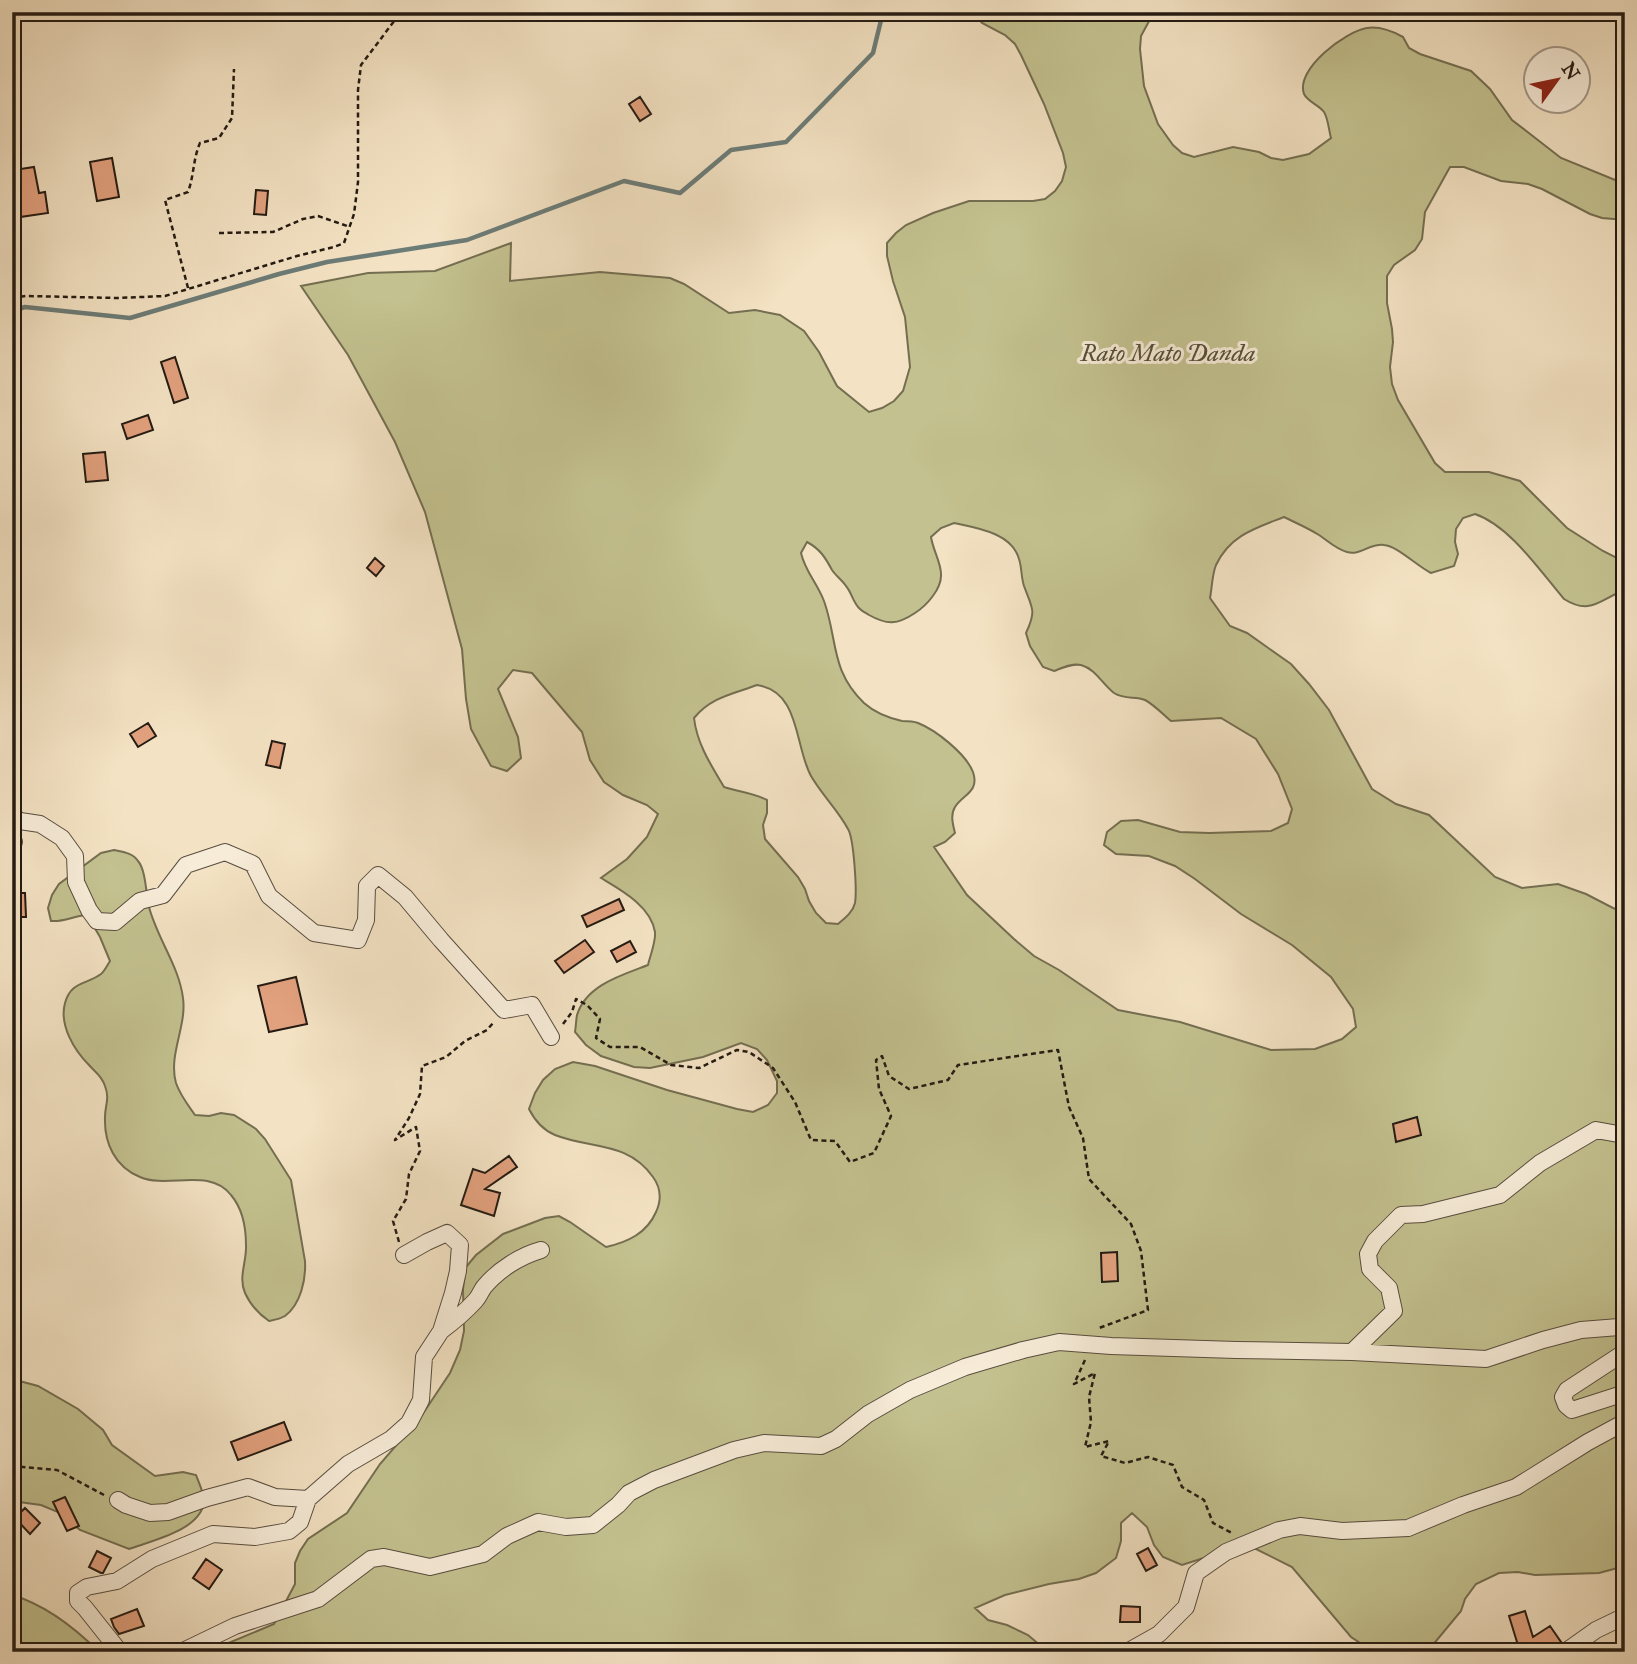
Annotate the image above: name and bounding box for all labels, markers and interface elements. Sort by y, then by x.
north arrow [1522,46,1592,116]
text: N [1557,58,1585,84]
park label: Rato Mato Danda [1080,338,1255,368]

